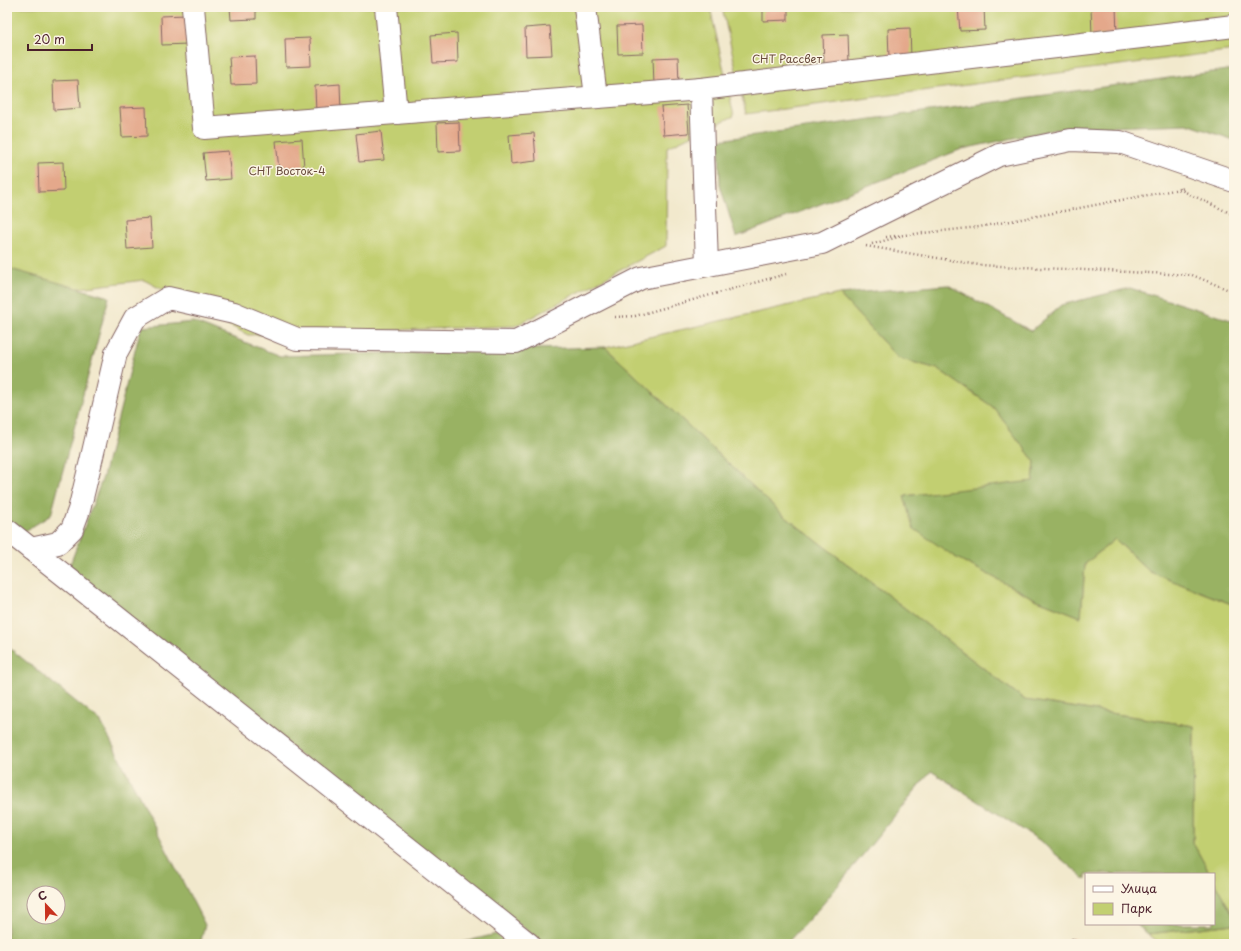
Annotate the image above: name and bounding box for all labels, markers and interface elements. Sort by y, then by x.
scale bar [28,26,92,52]
text: 20 m [34,30,65,48]
park label: СНТ Рассвет [752,50,823,67]
park label: СНТ Восток-4 [249,162,326,179]
legend [1085,873,1215,925]
text: Улица [1121,879,1157,897]
north arrow [26,885,66,925]
text: С [35,886,49,905]
text: Парк [1121,899,1153,917]

